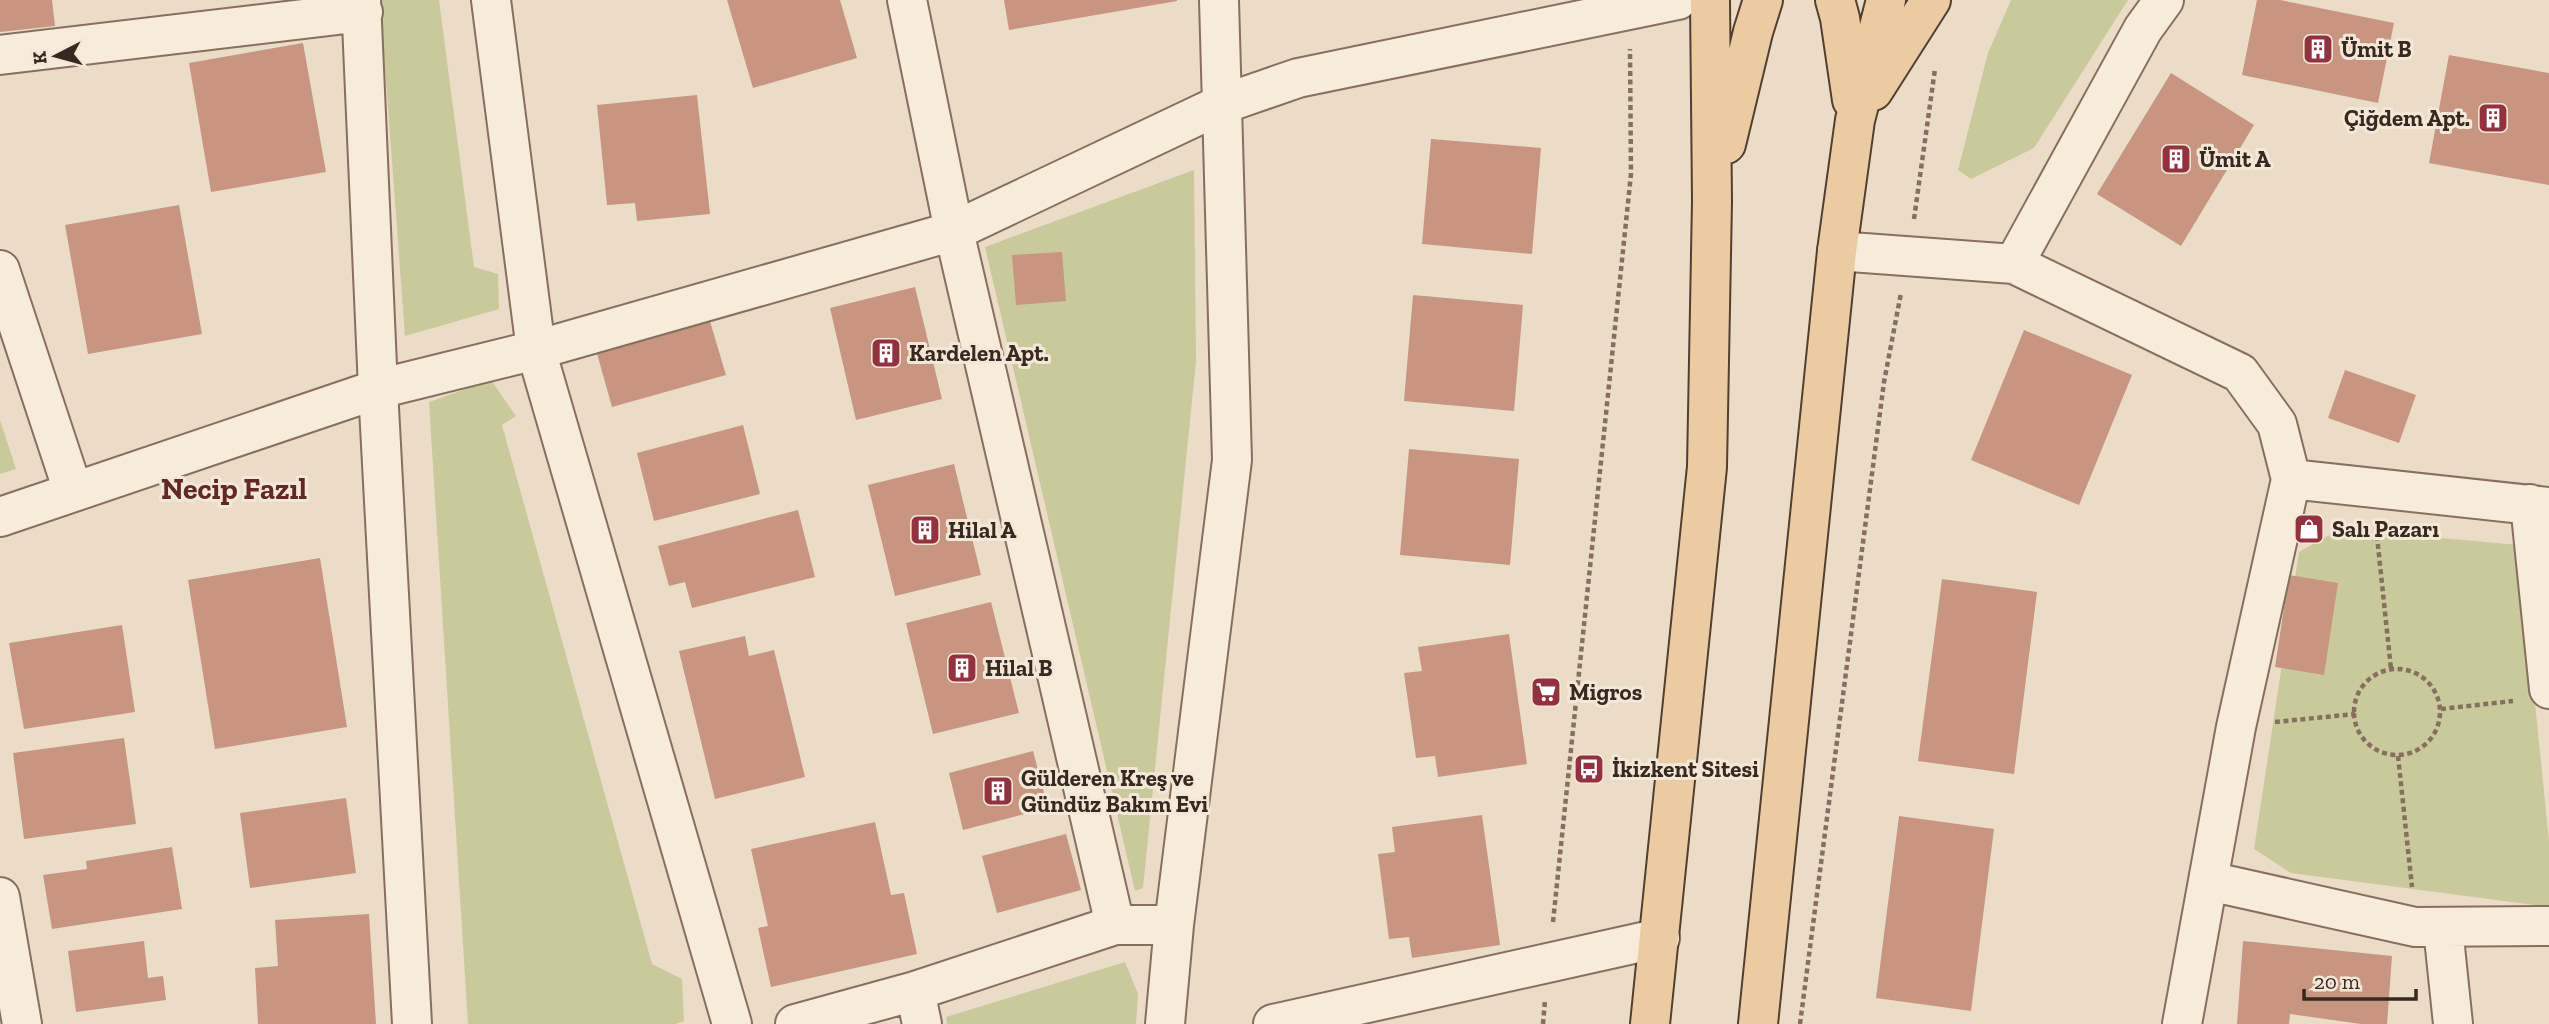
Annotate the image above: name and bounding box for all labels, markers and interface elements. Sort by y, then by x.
north arrow [21,21,91,91]
building icon: Ümit B [2301,32,2335,66]
place label: Ümit B [2341,35,2412,63]
text: K [27,50,52,65]
building icon: Çiğdem Apt. [2476,101,2510,135]
place label: Çiğdem Apt. [2344,104,2470,132]
building icon: Ümit A [2159,142,2193,176]
place label: Ümit A [2199,145,2271,173]
building icon: Kardelen Apt. [869,336,903,370]
place label: Kardelen Apt. [909,339,1049,367]
district label: Necip Fazıl [161,471,307,507]
shop icon: Salı Pazarı [2292,512,2326,546]
building icon: Hilal A [908,513,942,547]
place label: Salı Pazarı [2332,515,2439,543]
place label: Hilal A [948,516,1017,544]
building icon: Hilal B [945,651,979,685]
place label: Hilal B [985,654,1053,682]
supermarket icon: Migros [1529,675,1563,709]
place label: Migros [1569,678,1642,706]
bus stop icon: İkizkent Sitesi [1572,752,1606,786]
place label: İkizkent Sitesi [1612,755,1759,783]
place label: Gülderen Kreş ve Gündüz Bakım Evi [1021,764,1208,818]
building icon: Gülderen Kreş ve Gündüz Bakım Evi [981,774,1015,808]
scale bar [2304,958,2416,1002]
text: 20 m [2314,969,2360,994]

